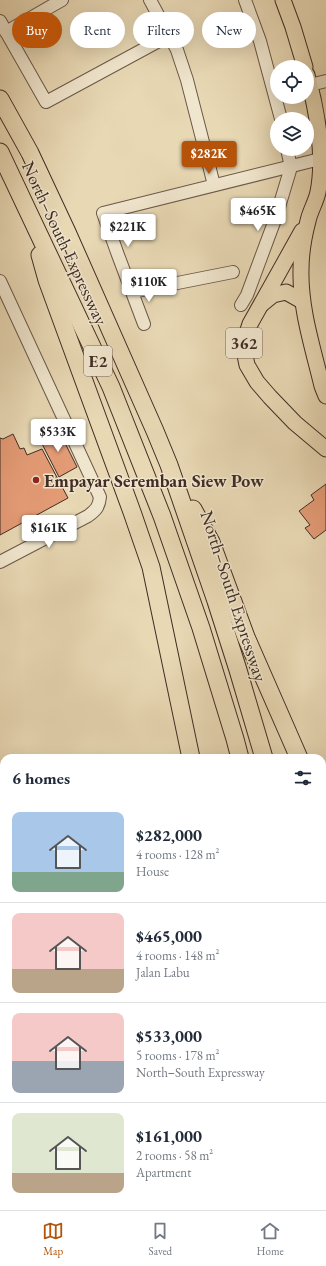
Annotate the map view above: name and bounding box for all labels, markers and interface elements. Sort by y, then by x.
chip: Buy [12,12,62,48]
chip: Rent [70,12,125,48]
chip: Filters [133,12,194,48]
chip: New [202,12,256,48]
map controls [270,60,314,156]
button: locate [270,60,314,104]
button: layers [270,112,314,156]
pin: $282K [181,141,237,175]
text: $282K [191,145,227,162]
street label: North–South Expressway [17,157,113,329]
pin: $465K [230,198,286,232]
text: $465K [240,202,276,219]
pin: $221K [100,214,156,248]
text: $221K [110,218,146,235]
pin: $110K [121,269,177,303]
text: $110K [131,273,167,290]
road number: 362 [226,328,262,358]
road number: E2 [84,346,112,376]
pin: $533K [30,419,86,453]
text: $533K [40,423,76,440]
place label: Empayar Seremban Siew Pow [44,469,264,492]
marker: Empayar Seremban Siew Pow [31,475,41,485]
street label: North–South Expressway [196,508,272,684]
pin: $161K [21,515,77,549]
text: $161K [31,519,67,536]
text: 6 homes [12,767,70,789]
icon: filters [292,767,314,789]
text: $282,000 [136,824,202,846]
icon: home [44,828,92,876]
text: 4 rooms · 128 m² [136,846,220,863]
text: House [136,863,169,880]
text: $465,000 [136,925,202,947]
icon: home [44,929,92,977]
text: 4 rooms · 148 m² [136,947,220,964]
text: Jalan Labu [136,964,190,981]
text: $533,000 [136,1025,202,1047]
icon: home [44,1029,92,1077]
text: 5 rooms · 178 m² [136,1047,220,1064]
text: North–South Expressway [136,1064,265,1081]
text: $161,000 [136,1125,202,1147]
icon: home [44,1129,92,1177]
text: 2 rooms · 58 m² [136,1147,213,1164]
text: Apartment [136,1164,191,1181]
tab: Map [42,1220,64,1258]
tab: Saved [149,1220,172,1258]
tab: Home [257,1220,284,1258]

